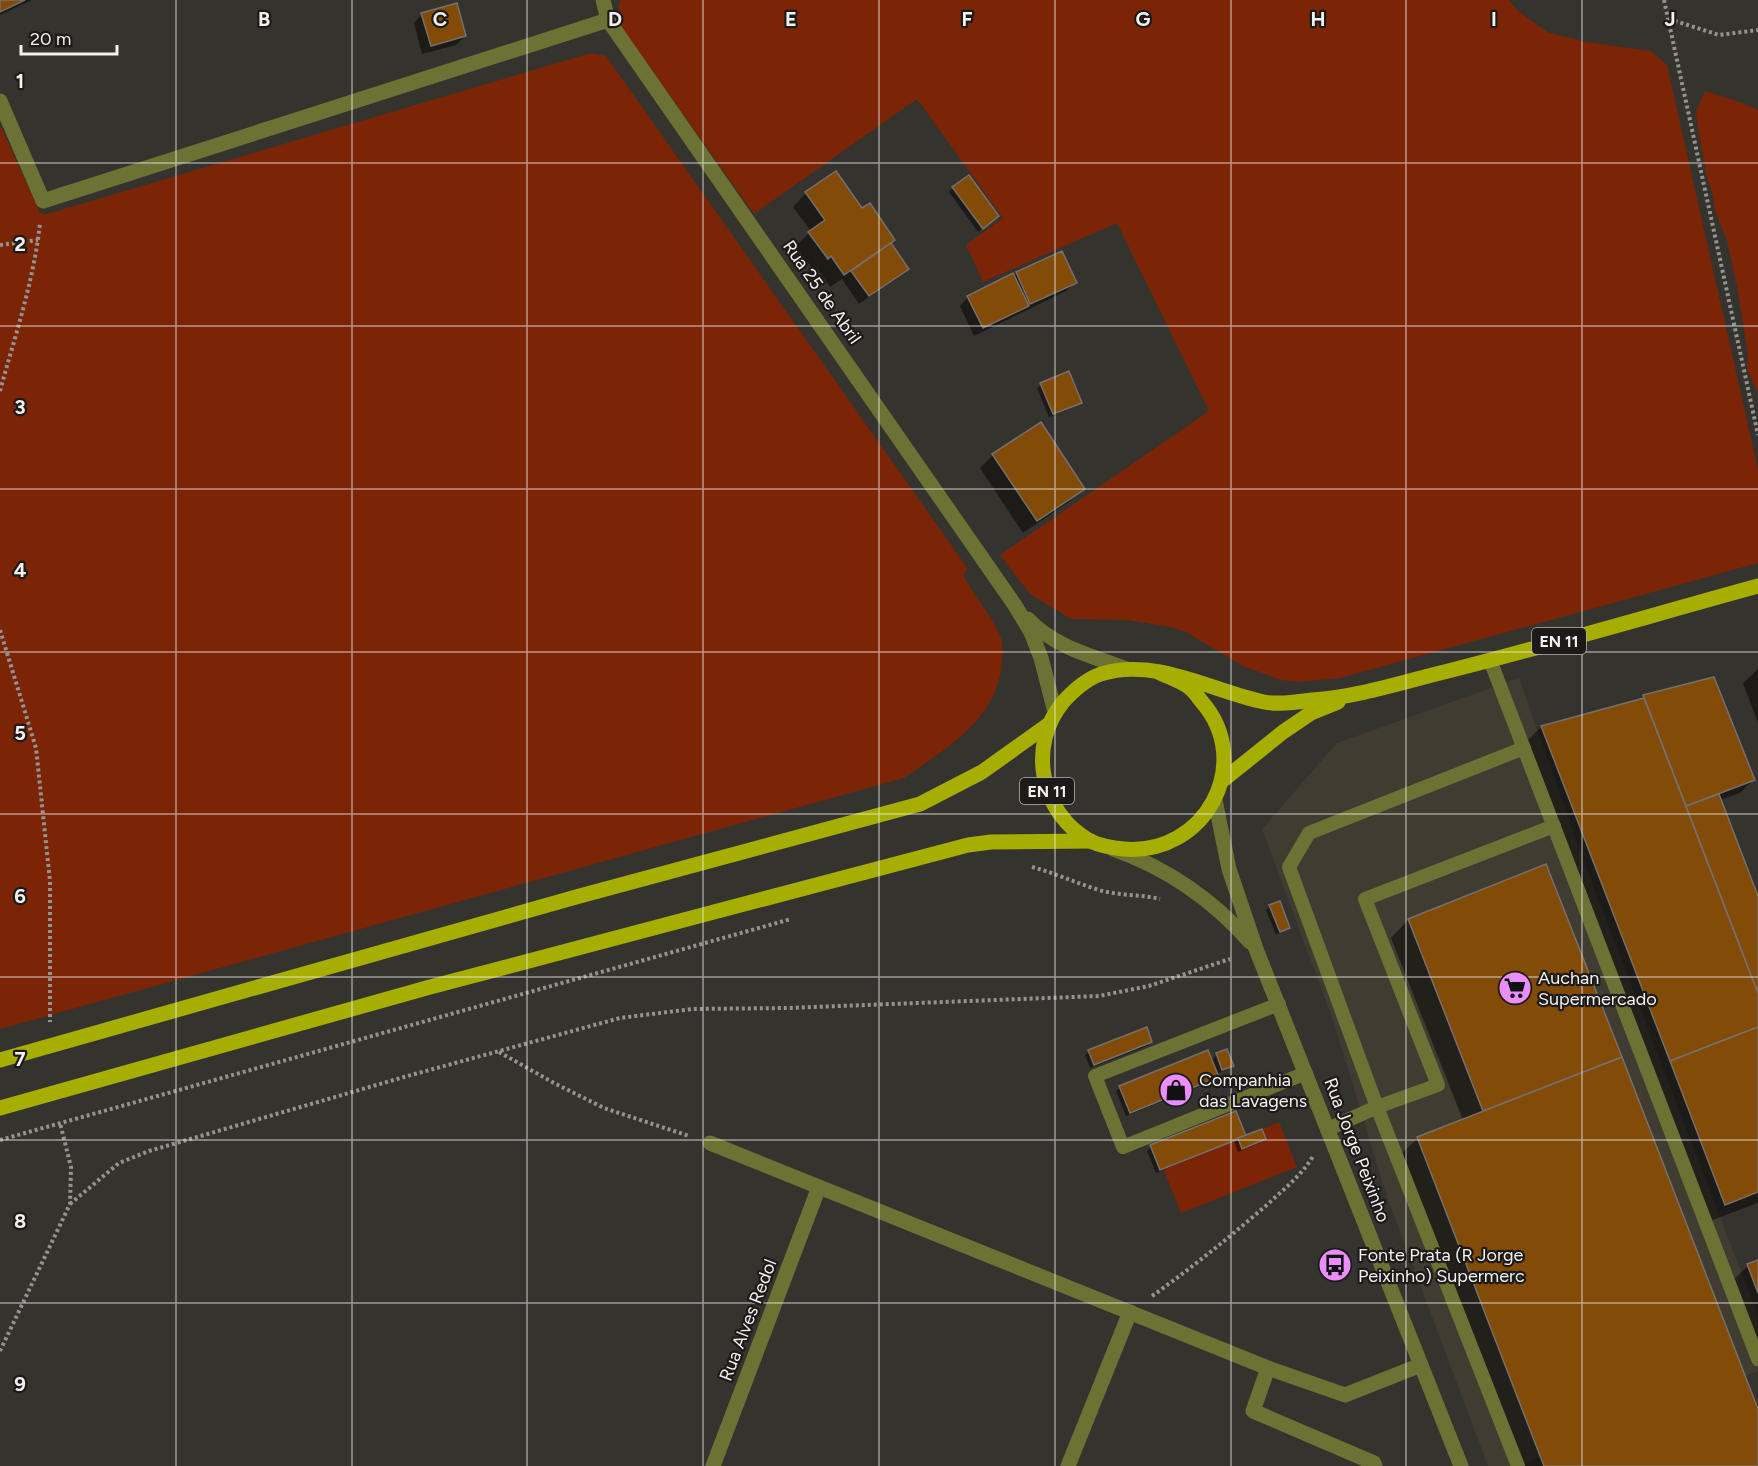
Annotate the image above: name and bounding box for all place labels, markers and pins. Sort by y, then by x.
place label: Auchan Supermercado [1538,967,1657,1010]
supermarket icon: Auchan Supermercado [1497,970,1533,1006]
place label: Companhia das Lavagens [1199,1069,1307,1112]
shop icon: Companhia das Lavagens [1158,1072,1194,1108]
place label: Fonte Prata (R Jorge Peixinho) Supermerc [1358,1244,1525,1287]
bus stop icon: Fonte Prata (R Jorge Peixinho) Supermerc [1317,1247,1353,1283]

